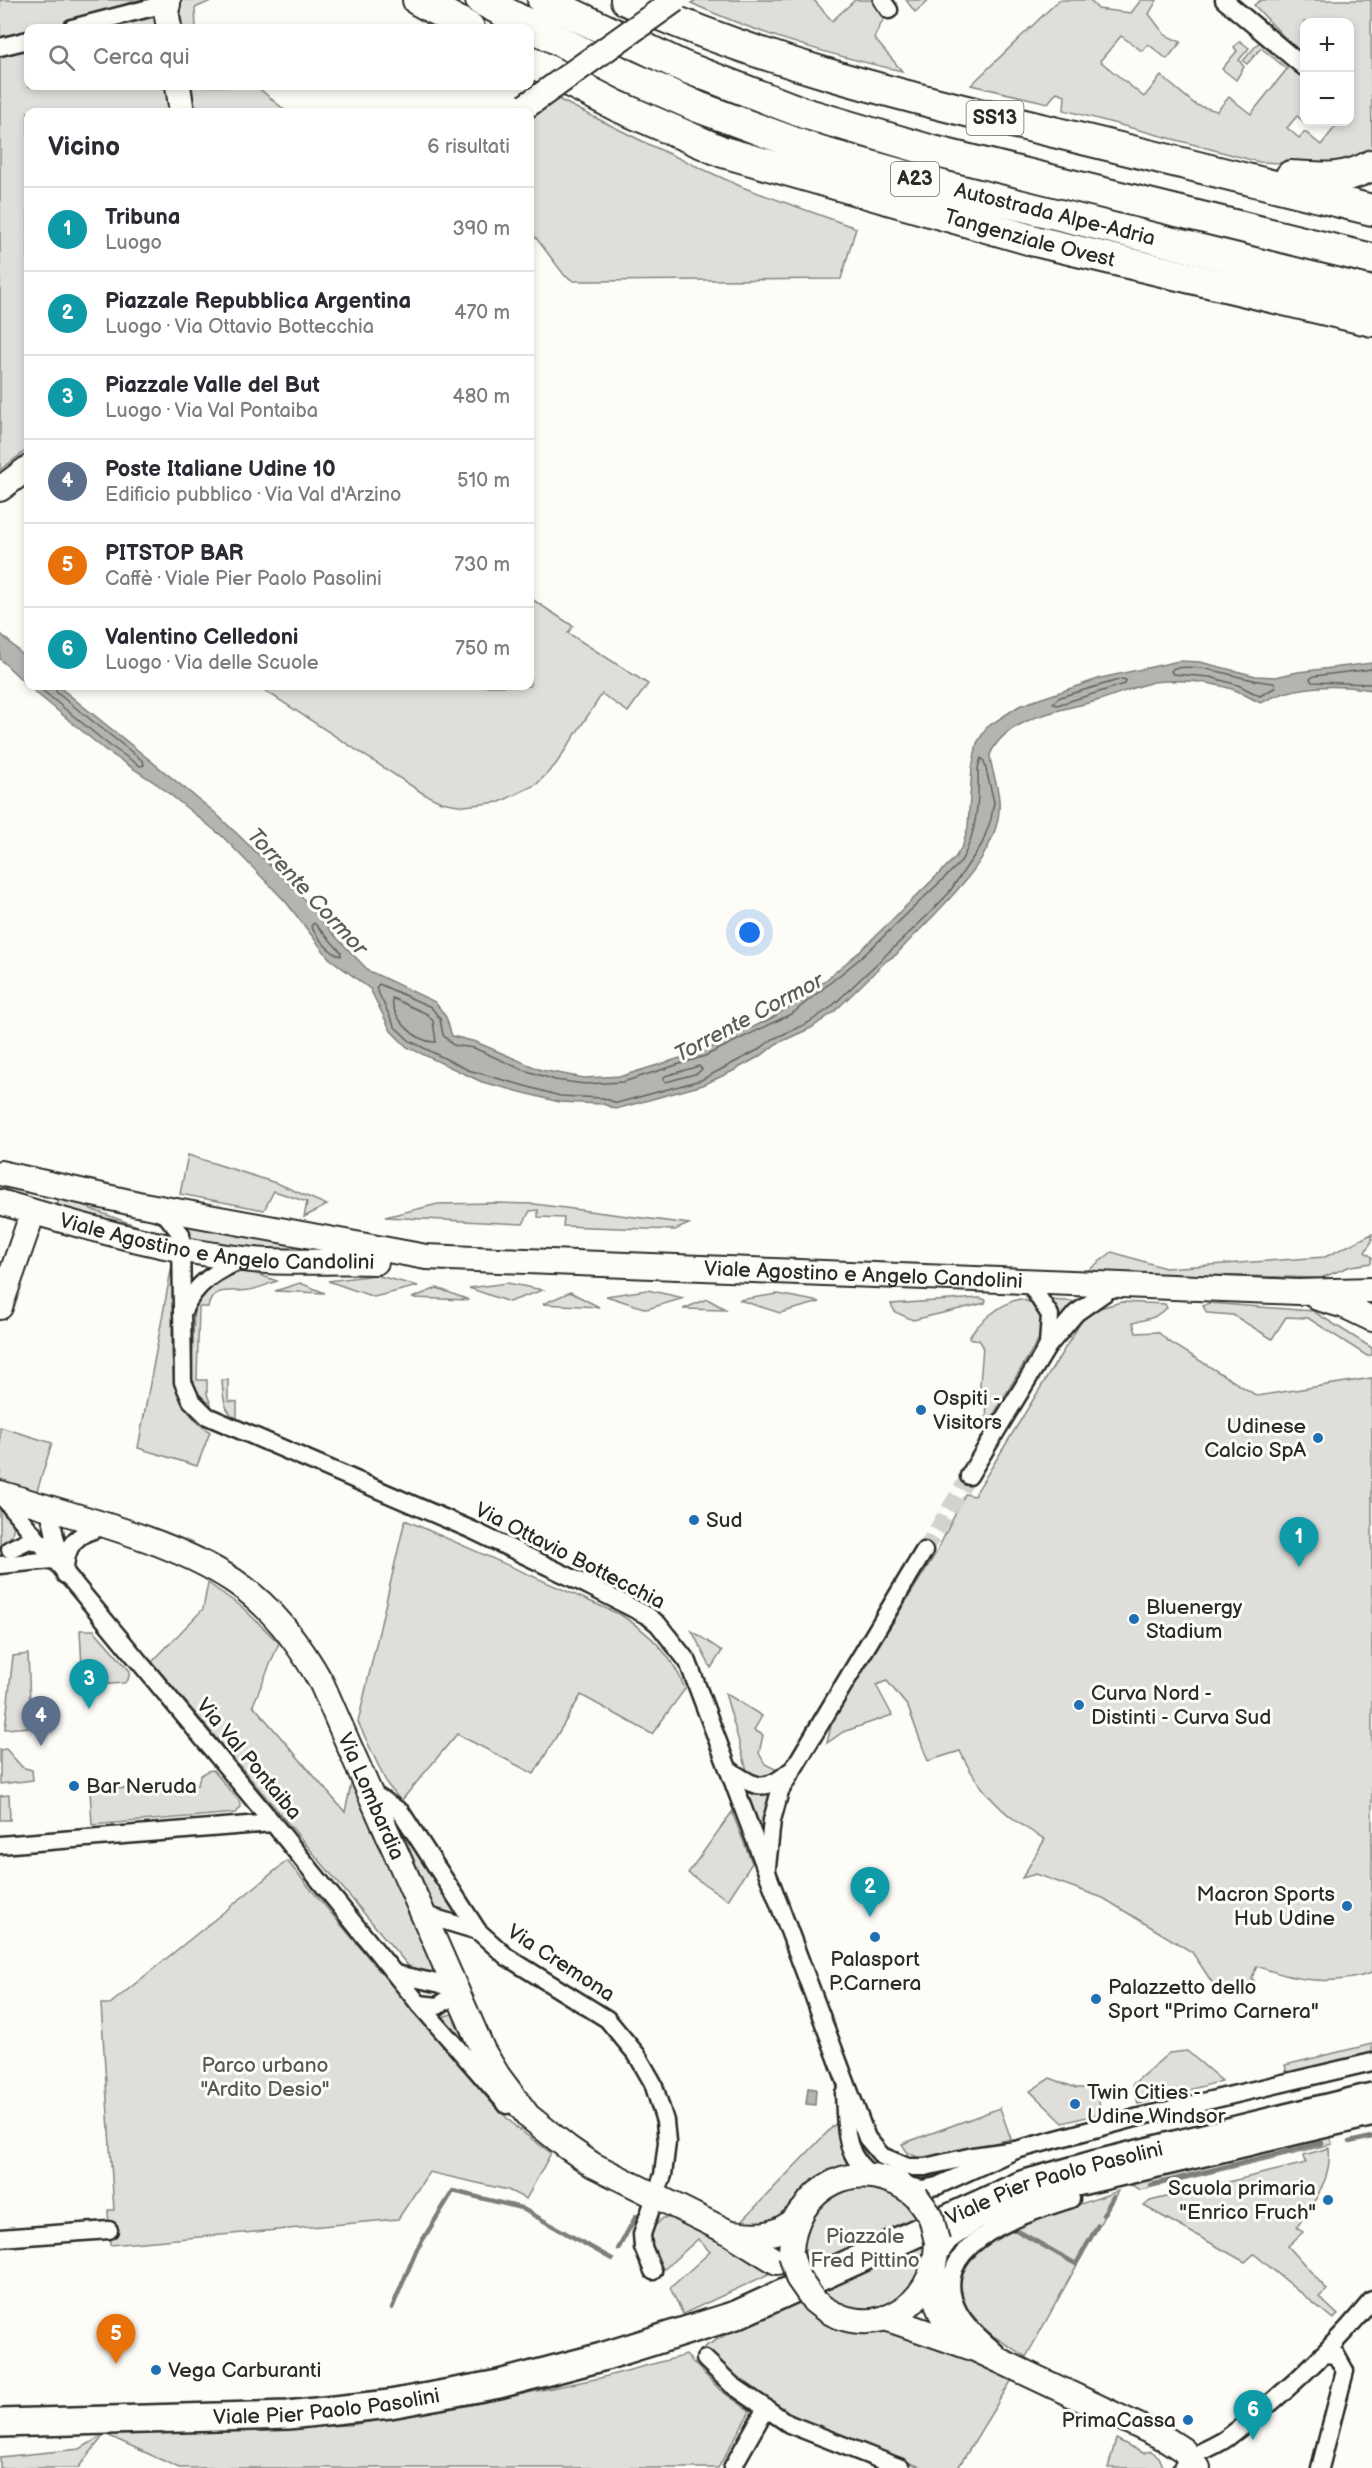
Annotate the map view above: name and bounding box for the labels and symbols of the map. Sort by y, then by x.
road number: SS13 [966,101,1024,135]
road number: A23 [891,162,939,196]
street label: Autostrada Alpe-Adria [952,177,1158,251]
street label: Tangenziale Ovest [942,203,1118,272]
water label: Torrente Cormor [241,823,374,963]
your location [735,918,764,947]
water label: Torrente Cormor [670,967,830,1069]
street label: Viale Agostino e Angelo Candolini [57,1207,375,1274]
street label: Viale Agostino e Angelo Candolini [704,1256,1023,1293]
place label: Ospiti - Visitors [933,1386,1002,1435]
marker: Ospiti - Visitors [914,1403,928,1417]
place label: Udinese Calcio SpA [1204,1414,1306,1463]
marker: Udinese Calcio SpA [1311,1431,1325,1445]
street label: Via Ottavio Bottecchia [471,1497,669,1615]
place label: Sud [706,1508,742,1533]
marker: Sud [687,1513,701,1527]
pin: 1 [1280,1518,1318,1567]
place label: Bluenergy Stadium [1146,1595,1243,1644]
marker: Bluenergy Stadium [1127,1612,1141,1626]
pin: 3 [70,1660,109,1709]
place label: Curva Nord - Distinti - Curva Sud [1091,1681,1271,1730]
street label: Via Val Pontaiba [191,1693,307,1825]
pin: 4 [22,1696,60,1746]
marker: Curva Nord - Distinti - Curva Sud [1072,1698,1086,1712]
street label: Via Lombardia [332,1729,410,1864]
place label: Bar Neruda [86,1774,197,1799]
marker: Bar Neruda [67,1779,81,1793]
pin: 2 [850,1868,890,1917]
place label: Macron Sports Hub Udine [1196,1882,1335,1931]
marker: Macron Sports Hub Udine [1340,1899,1354,1913]
street label: Via Cremona [503,1919,619,2007]
marker: Palasport P.Carnera [868,1930,882,1944]
place label: Palasport P.Carnera [829,1947,921,1996]
place label: Palazzetto dello Sport "Primo Carnera" [1108,1975,1319,2024]
marker: Palazzetto dello Sport "Primo Carnera" [1089,1992,1103,2006]
park label: Parco urbano "Ardito Desio" [200,2053,330,2102]
place label: Twin Cities - Udine Windsor [1087,2080,1226,2129]
marker: Twin Cities - Udine Windsor [1068,2097,1082,2111]
street label: Viale Pier Paolo Pasolini [942,2136,1165,2230]
place label: Scuola primaria "Enrico Fruch" [1168,2176,1316,2225]
marker: Scuola primaria "Enrico Fruch" [1321,2193,1335,2207]
park label: Piazzale Fred Pittino [810,2224,920,2273]
pin: 5 [96,2314,136,2364]
place label: Vega Carburanti [168,2358,321,2383]
marker: Vega Carburanti [149,2363,163,2377]
street label: Viale Pier Paolo Pasolini [213,2383,442,2430]
pin: 6 [1234,2390,1272,2440]
place label: PrimaCassa [1062,2408,1176,2433]
marker: PrimaCassa [1181,2413,1195,2427]

